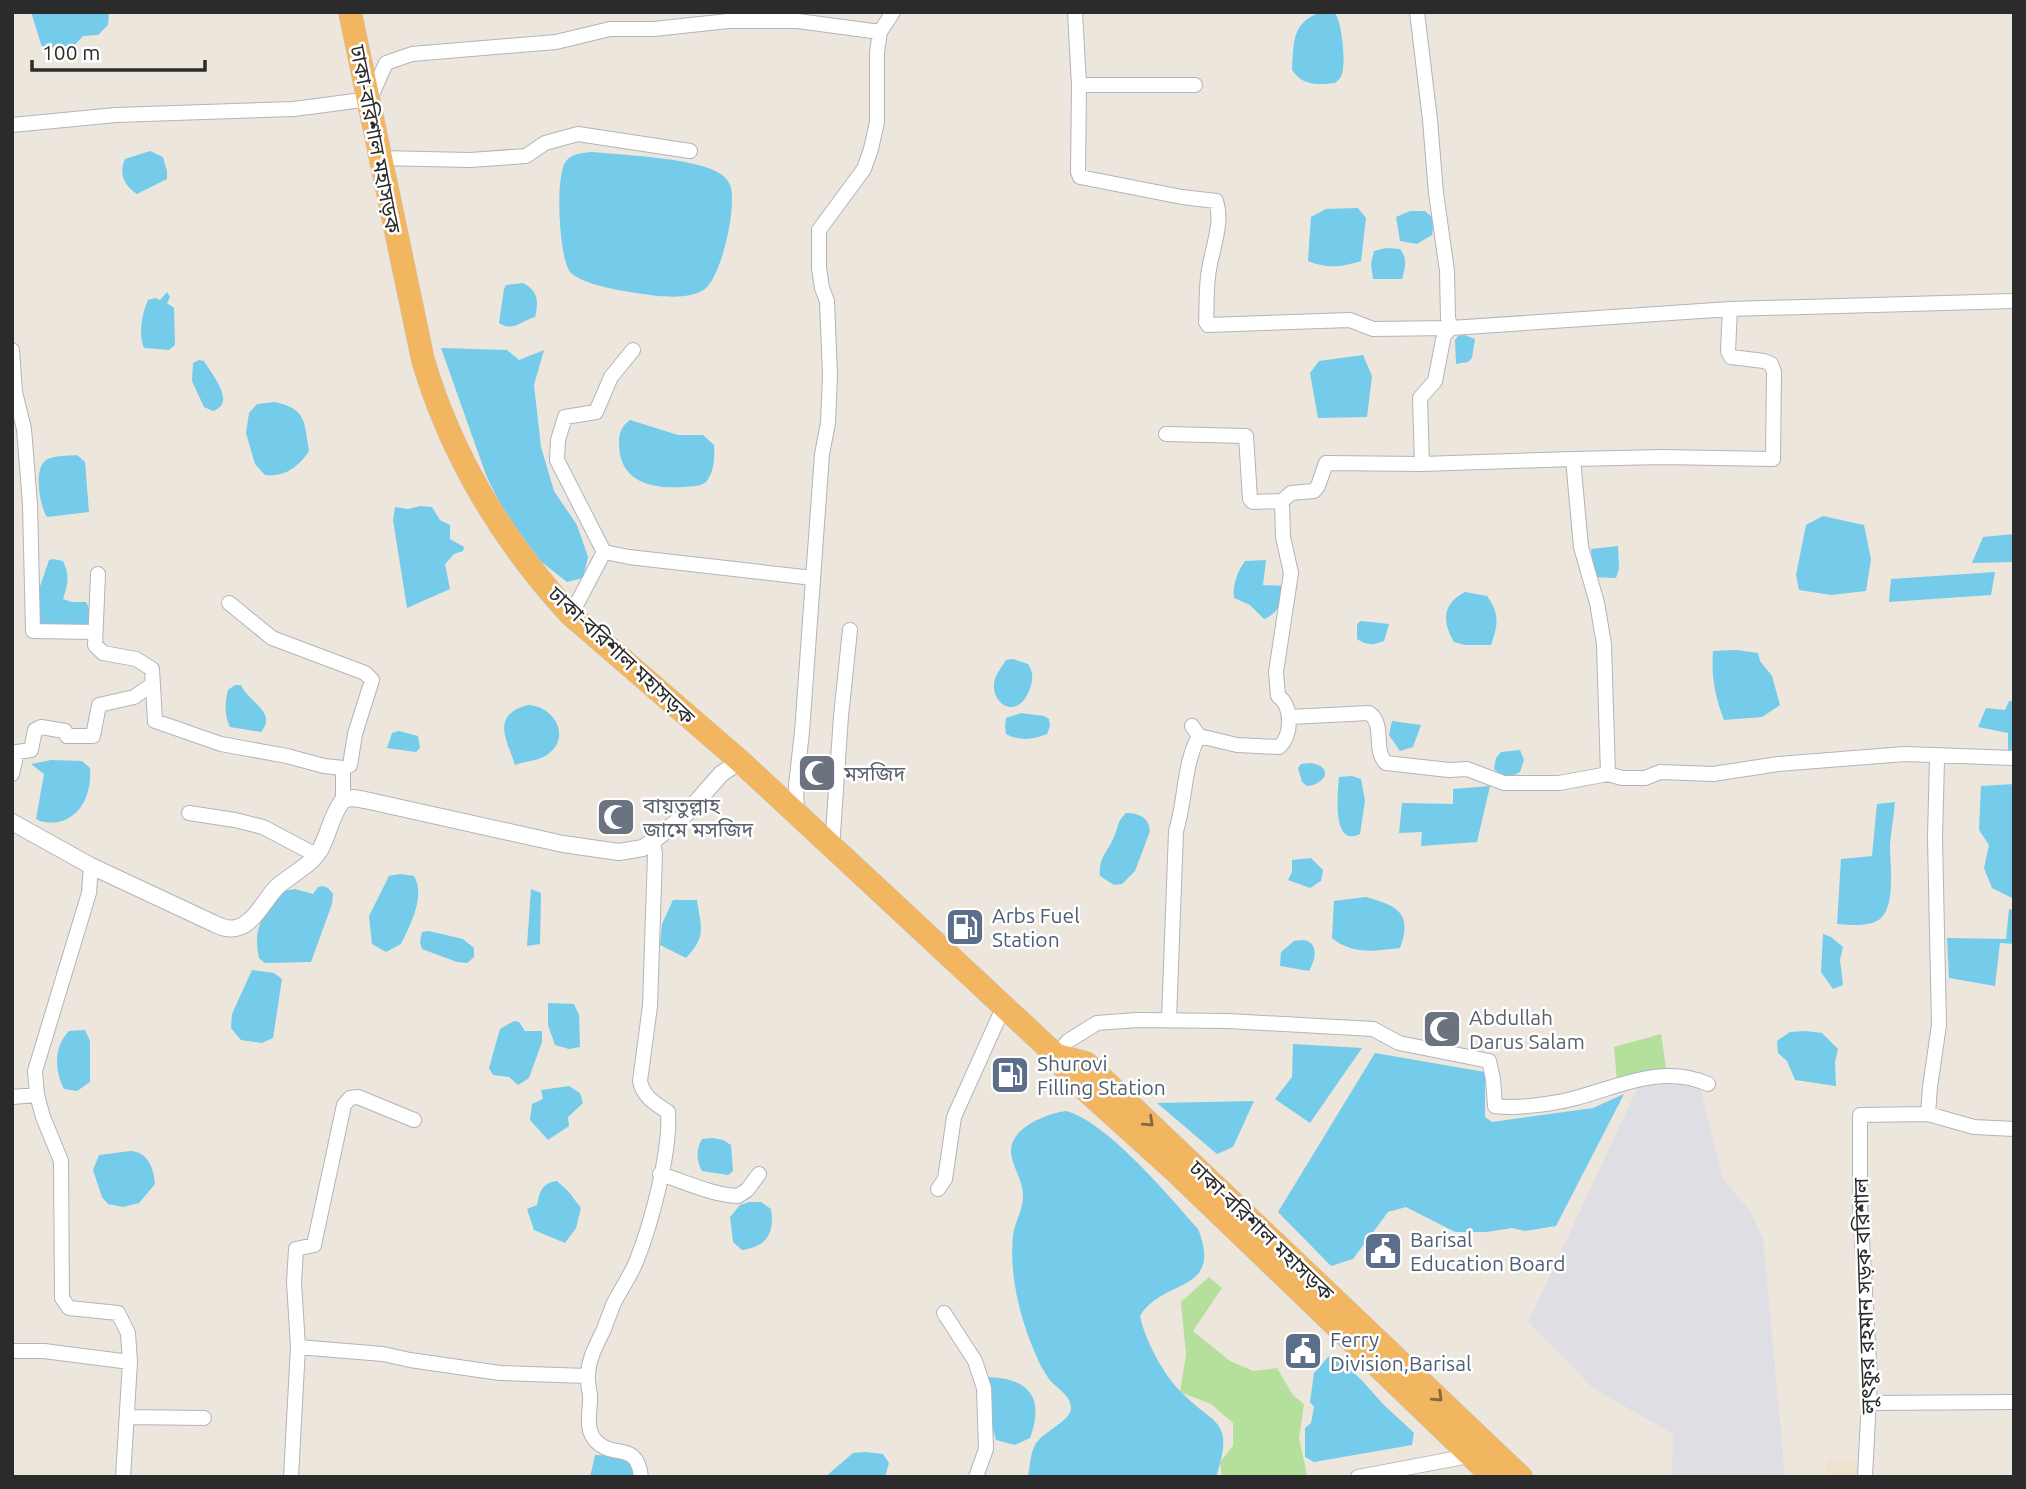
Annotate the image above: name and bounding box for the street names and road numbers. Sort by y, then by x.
street label: ঢাকা-বরিশাল মহাসড়ক [346,42,406,236]
street label: ঢাকা-বরিশাল মহাসড়ক [543,580,701,730]
street label: ঢাকা-বরিশাল মহাসড়ক [1184,1154,1340,1306]
street label: লুৎফুর রহমান সড়ক বরিশাল [1848,1177,1881,1416]

